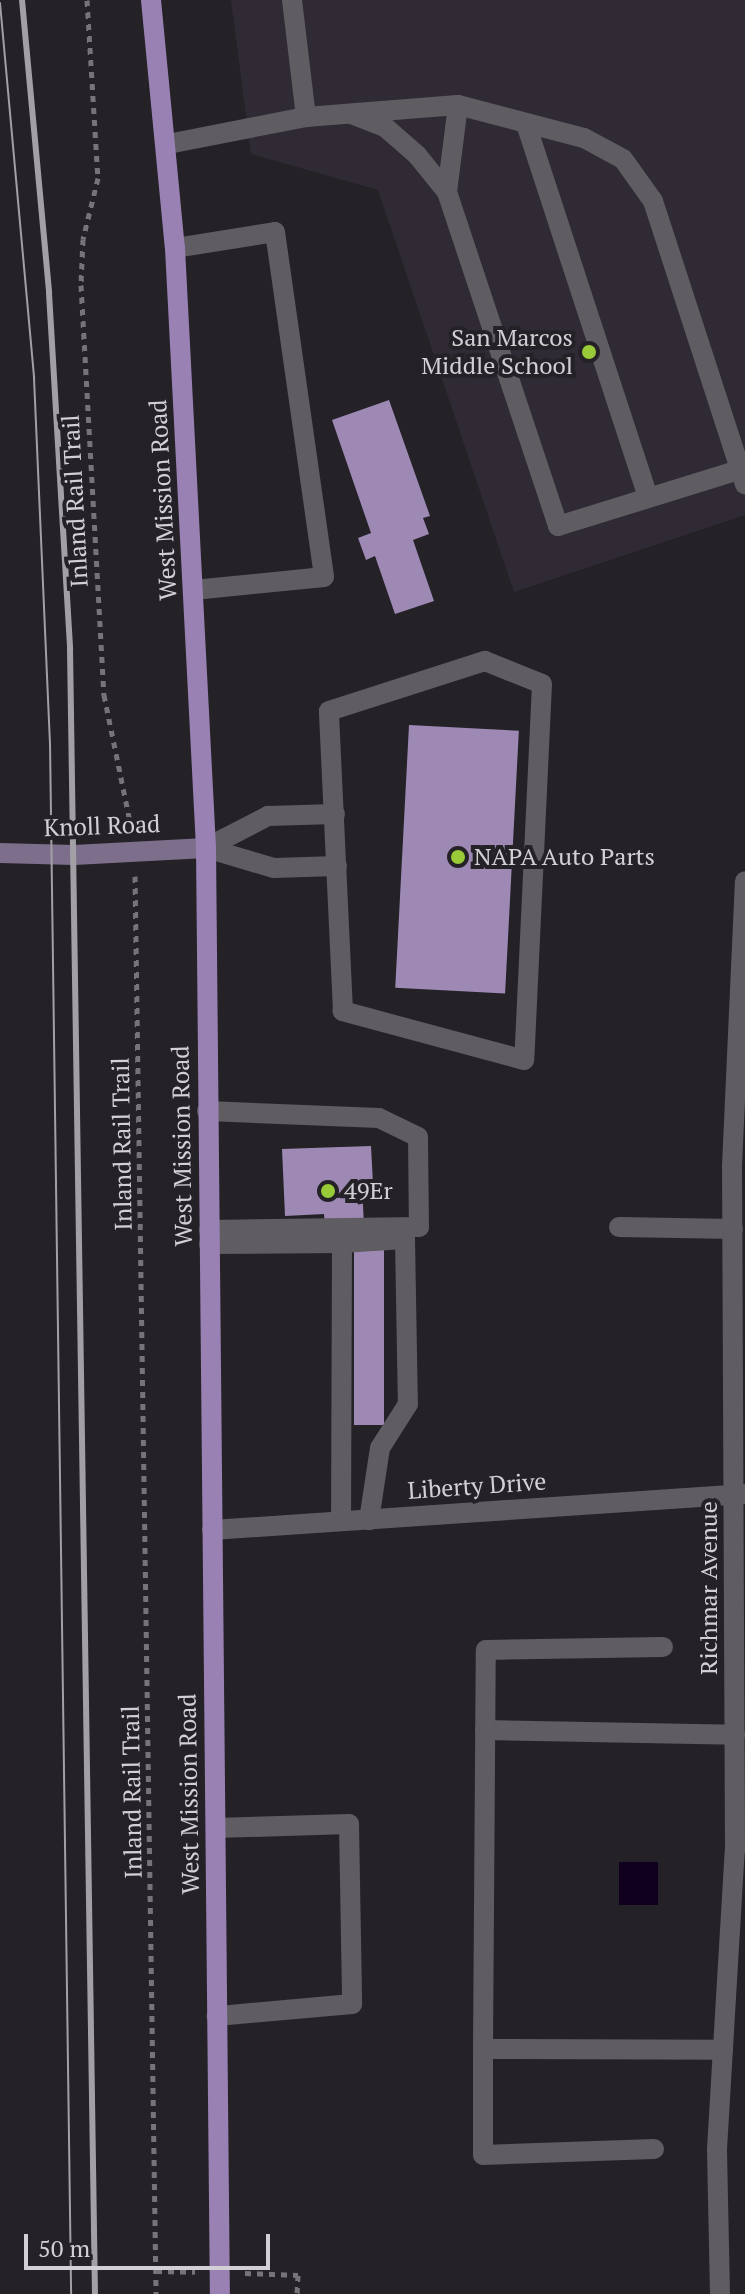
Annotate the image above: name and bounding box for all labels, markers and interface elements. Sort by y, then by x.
place label: San Marcos Middle School [421,324,573,380]
marker: San Marcos Middle School [580,343,598,361]
street label: West Mission Road [143,399,183,601]
street label: Inland Rail Trail [56,414,94,588]
street label: Knoll Road [43,810,161,842]
place label: NAPA Auto Parts [474,843,656,871]
marker: NAPA Auto Parts [449,848,467,866]
street label: West Mission Road [166,1045,198,1247]
street label: Inland Rail Trail [106,1057,138,1231]
place label: 49Er [344,1177,393,1205]
marker: 49Er [319,1182,337,1200]
street label: Liberty Drive [407,1467,547,1505]
street label: Richmar Avenue [695,1501,723,1675]
street label: West Mission Road [173,1693,205,1895]
street label: Inland Rail Trail [116,1705,148,1879]
scale bar [28,2218,274,2268]
text: 50 m [38,2232,90,2264]

